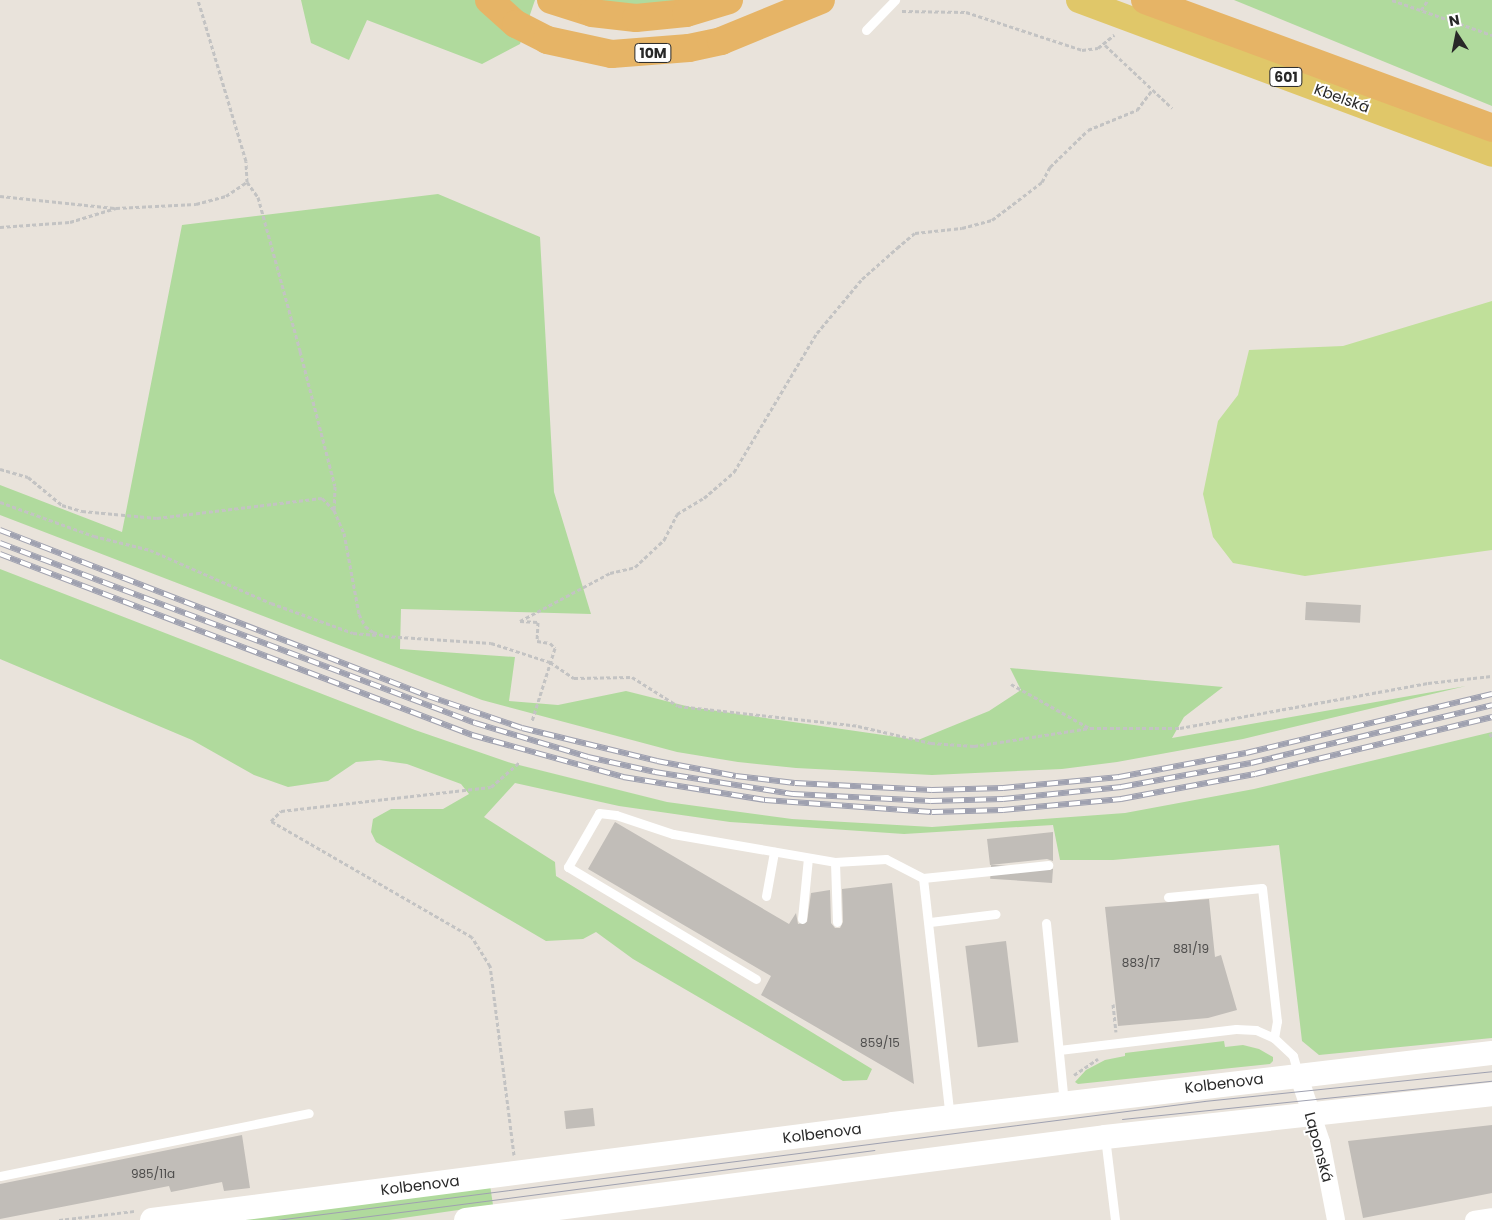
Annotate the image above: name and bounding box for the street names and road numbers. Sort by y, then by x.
road number: 10M [634,42,672,64]
road number: 601 [1268,66,1304,88]
street label: Kbelská [1312,80,1372,116]
street label: Kolbenova [1183,1069,1265,1097]
street label: Laponská [1301,1110,1337,1184]
street label: Kolbenova [781,1119,863,1147]
street label: Kolbenova [379,1171,461,1199]

